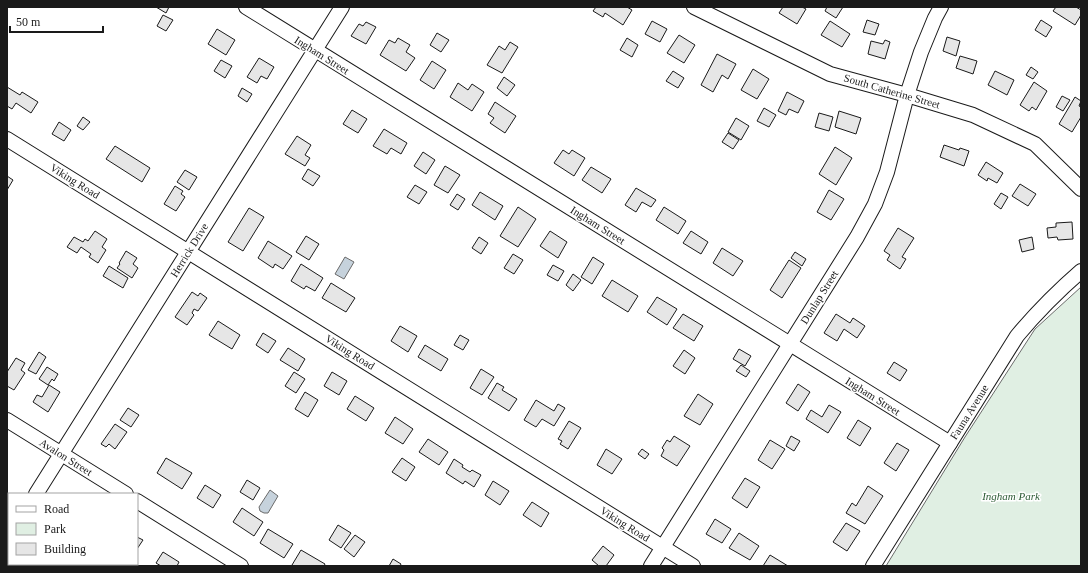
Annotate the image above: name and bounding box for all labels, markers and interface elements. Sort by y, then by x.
scale bar [10,8,103,34]
text: 50 m [16,15,41,29]
street label: Ingham Street [293,33,351,77]
street label: South Catherine Street [842,72,942,110]
street label: Viking Road [48,161,102,201]
street label: Ingham Street [569,203,627,247]
street label: Herrick Drive [168,221,210,279]
street label: Dunlap Street [798,268,840,326]
street label: Viking Road [323,332,377,372]
street label: Ingham Street [844,374,902,418]
street label: Fauna Avenue [947,382,991,442]
street label: Avalon Street [37,436,95,478]
park label: Ingham Park [981,490,1041,502]
legend [8,493,138,565]
text: Road [44,502,69,516]
street label: Viking Road [598,504,652,544]
text: Park [44,522,66,536]
text: Building [44,542,86,556]

